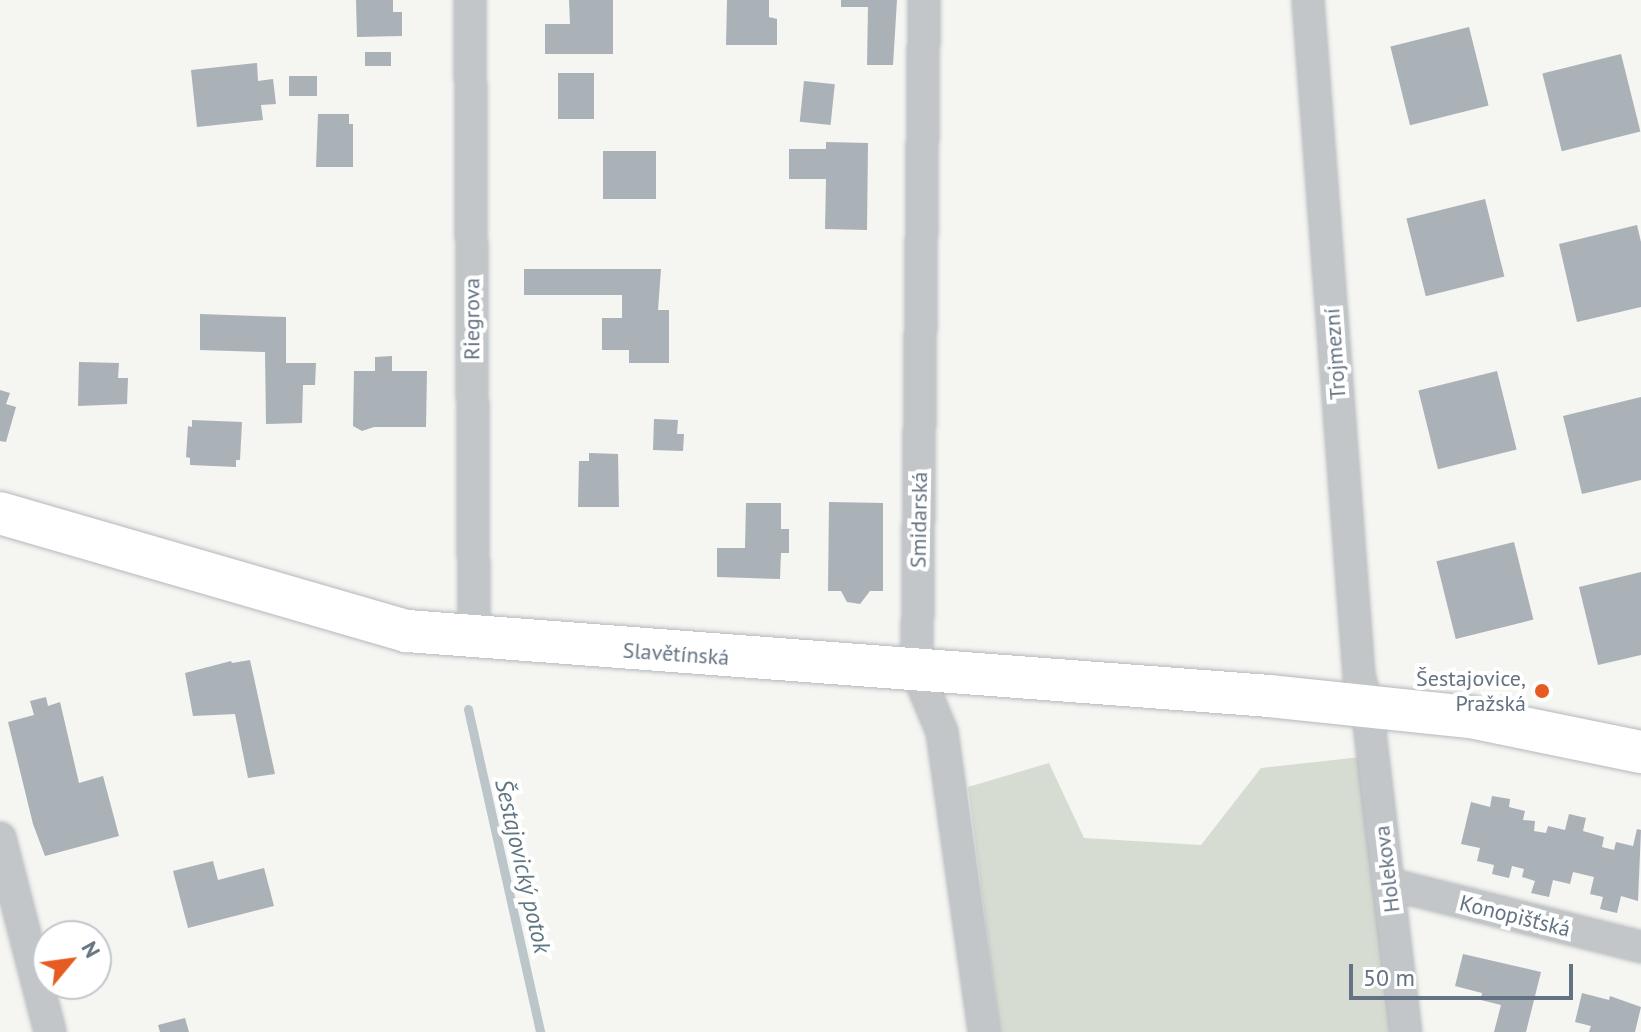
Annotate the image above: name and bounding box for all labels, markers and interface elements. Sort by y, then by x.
street label: Riegrova [459,278,485,360]
street label: Trojmezní [1319,307,1351,401]
street label: Smidarská [905,472,933,568]
street label: Slavětínská [622,637,730,671]
place label: Šestajovice, Pražská [1416,665,1526,716]
marker: Šestajovice, Pražská [1533,682,1551,700]
water label: Šestajovický potok [489,776,557,956]
street label: Holekova [1369,824,1405,914]
street label: Konopišťská [1457,889,1573,943]
north arrow [32,920,112,1000]
text: N [75,936,107,962]
scale bar [1353,948,1577,998]
text: 50 m [1363,962,1415,993]

